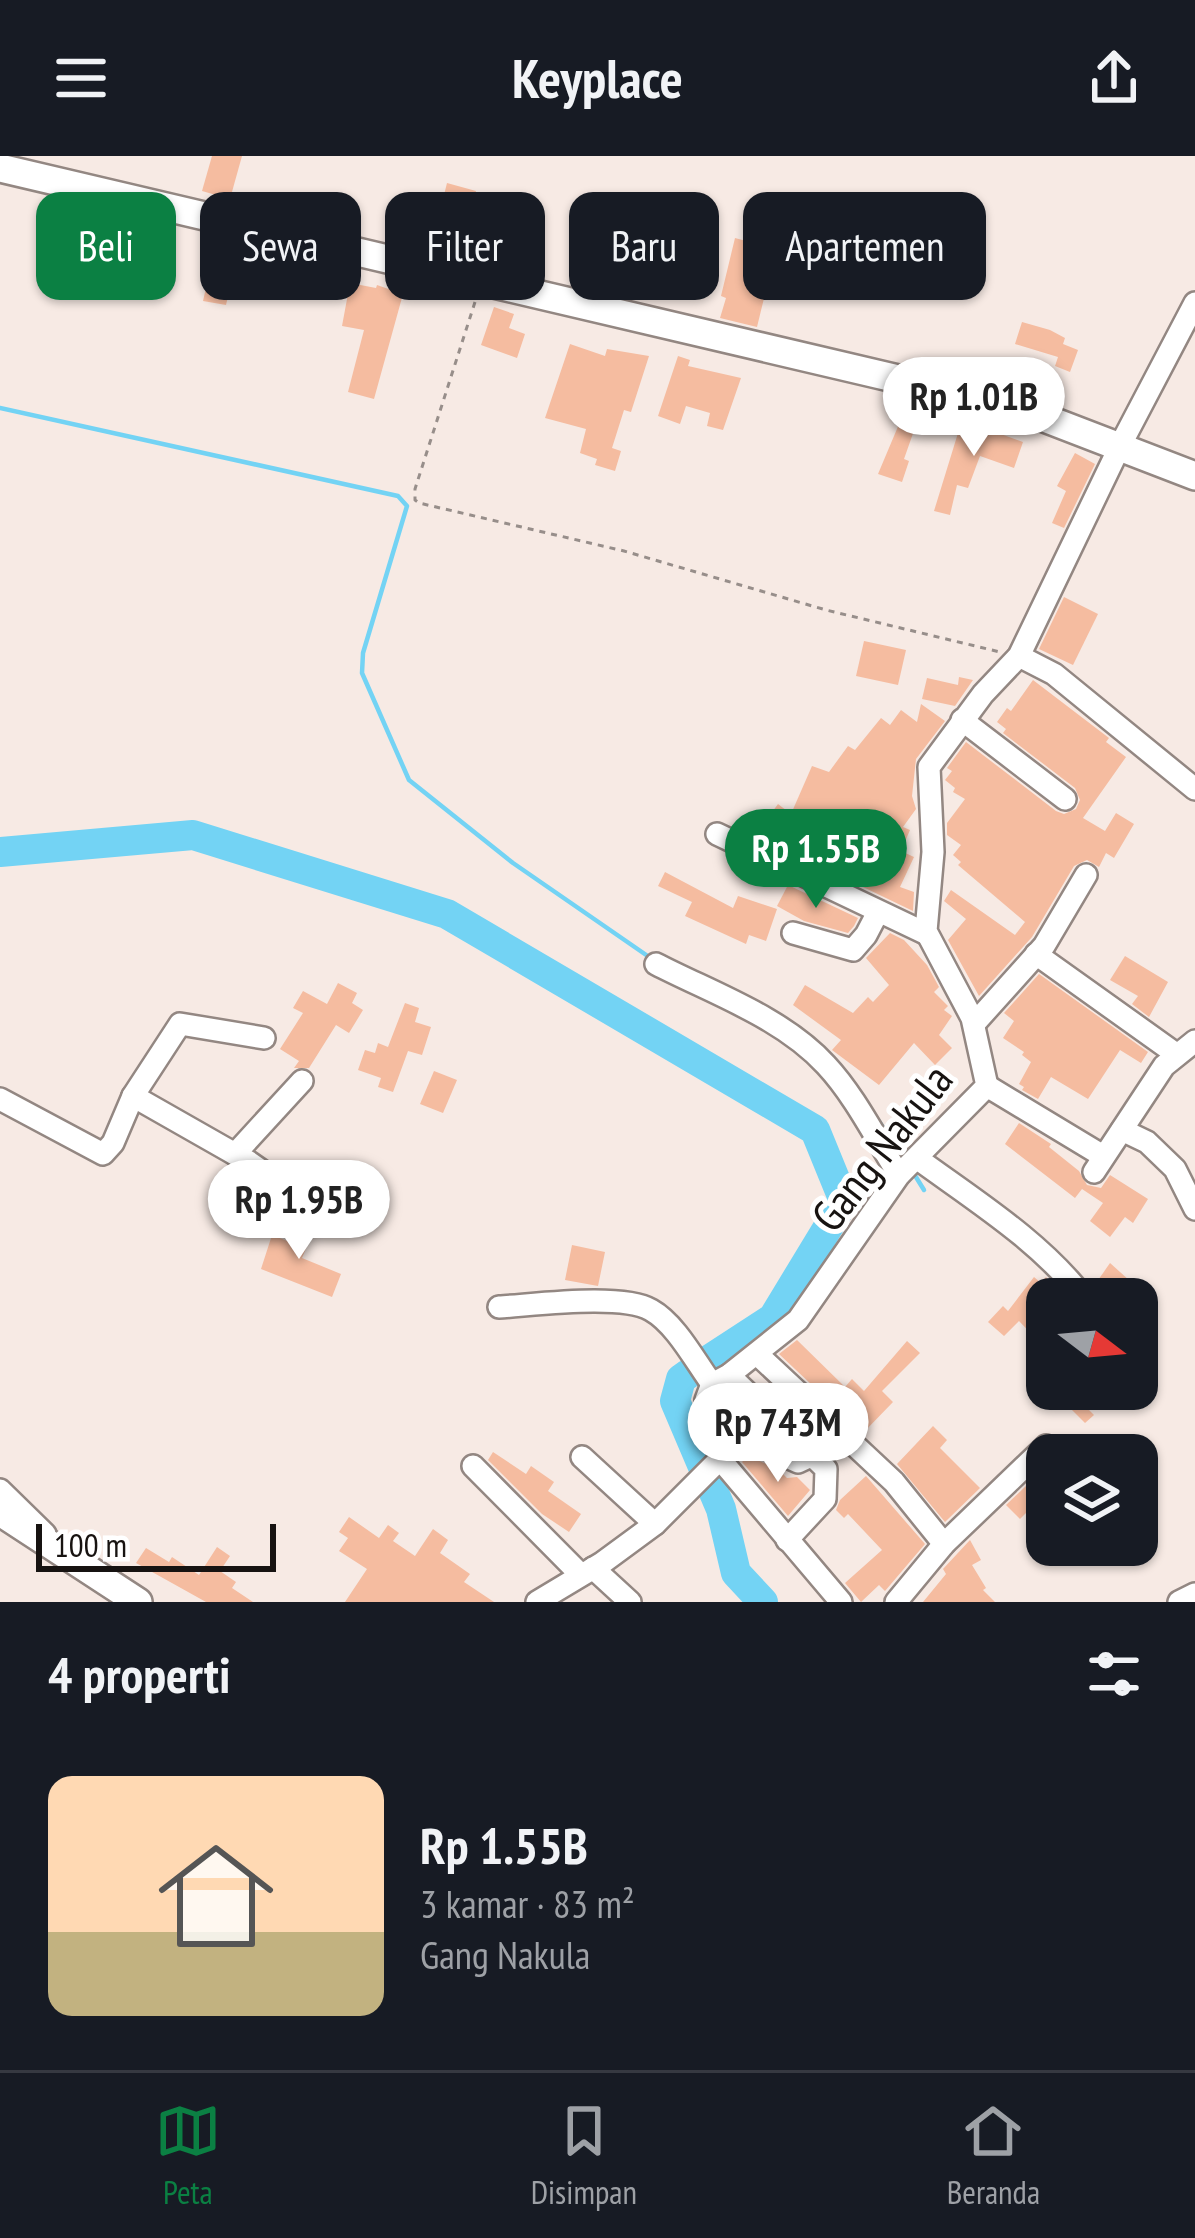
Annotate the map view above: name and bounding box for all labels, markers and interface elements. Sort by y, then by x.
text: Keyplace [512,43,683,113]
icon: menu [48,45,114,111]
icon: share [1081,45,1147,111]
chip: Beli [36,192,176,300]
chip: Sewa [200,192,361,300]
chip: Filter [385,192,545,300]
chip: Baru [569,192,719,300]
chip: Apartemen [743,192,986,300]
pin: Rp 1.01B [850,357,1098,459]
text: Rp 1.01B [910,370,1038,421]
pin: Rp 1.55B [692,809,940,911]
text: Rp 1.55B [752,822,880,873]
street label: Gang Nakula [798,1052,964,1242]
pin: Rp 1.95B [175,1160,423,1262]
text: Rp 1.95B [235,1173,363,1224]
north arrow [1026,1278,1158,1410]
map controls [1026,1278,1158,1566]
pin: Rp 743M [667,1383,889,1485]
text: Rp 743M [715,1396,841,1447]
button: layers [1026,1434,1158,1566]
scale bar [36,1518,276,1571]
text: 100 m [54,1523,127,1566]
text: 4 properti [48,1641,230,1707]
icon: filters [1081,1641,1147,1707]
text: Rp 1.55B [420,1812,588,1878]
icon: home [144,1824,288,1968]
text: 3 kamar · 83 m² [420,1878,635,1929]
text: Gang Nakula [420,1929,590,1980]
tab: Peta [155,2098,221,2213]
tab: Disimpan [531,2098,637,2213]
tab: Beranda [947,2098,1040,2213]

